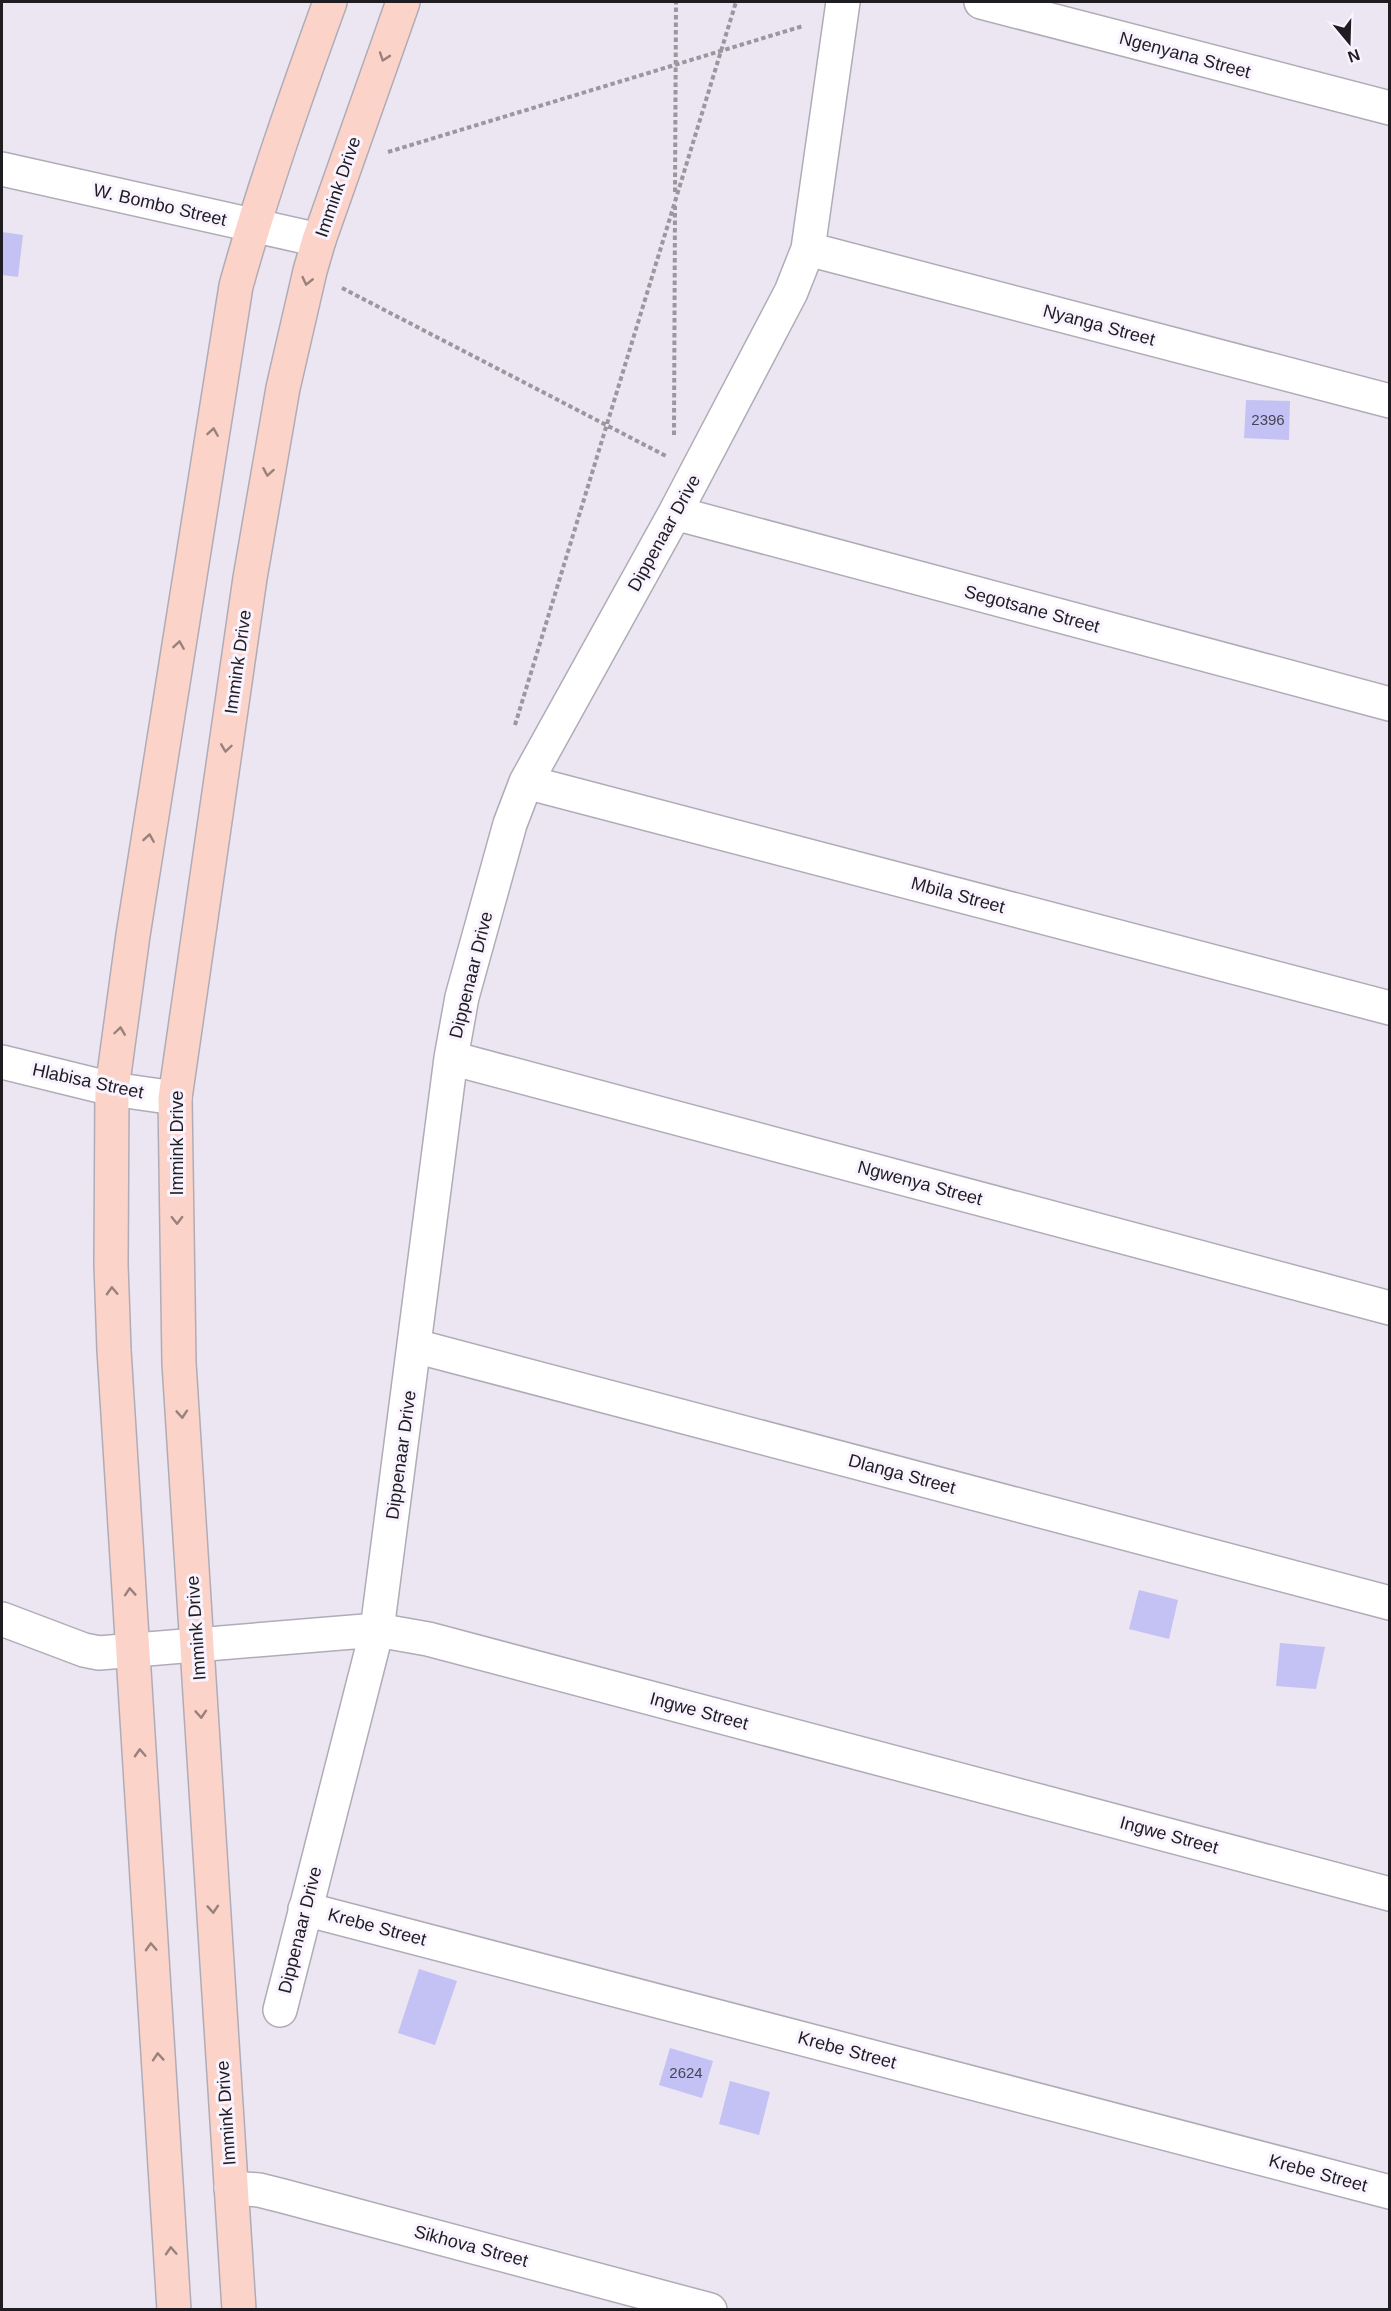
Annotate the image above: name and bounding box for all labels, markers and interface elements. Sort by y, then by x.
north arrow [1319,12,1379,72]
street label: Ngenyana Street [1117,28,1253,82]
text: N [1345,46,1362,66]
one-way arrow [378,51,391,62]
street label: Immink Drive [311,134,365,240]
street label: W. Bombo Street [91,180,229,230]
one-way arrow [302,276,315,286]
street label: Nyanga Street [1041,300,1157,350]
house number: 2396 [1251,411,1285,428]
one-way arrow [206,427,219,437]
one-way arrow [263,467,275,477]
street label: Dippenaar Drive [624,471,704,595]
street label: Segotsane Street [962,581,1102,637]
street label: Immink Drive [221,609,255,715]
one-way arrow [172,641,185,651]
one-way arrow [220,743,232,752]
one-way arrow [142,833,154,843]
street label: Mbila Street [909,873,1007,917]
street label: Dippenaar Drive [446,909,496,1041]
one-way arrow [113,1026,126,1036]
street label: Hlabisa Street [31,1059,145,1103]
street label: Immink Drive [167,1090,187,1196]
street label: Ngwenya Street [856,1157,984,1209]
one-way arrow [171,1215,183,1224]
one-way arrow [105,1287,118,1296]
street label: Dippenaar Drive [382,1389,420,1521]
one-way arrow [175,1410,188,1419]
street label: Dlanga Street [846,1450,958,1498]
street label: Immink Drive [182,1575,210,1681]
one-way arrow [124,1587,137,1596]
street label: Ingwe Street [648,1688,750,1734]
one-way arrow [194,1709,207,1718]
one-way arrow [133,1748,146,1757]
street label: Ingwe Street [1118,1812,1220,1858]
street label: Dippenaar Drive [275,1864,325,1996]
one-way arrow [207,1904,220,1913]
street label: Krebe Street [326,1904,428,1950]
one-way arrow [145,1943,158,1952]
street label: Krebe Street [796,2027,898,2073]
one-way arrow [152,2052,165,2061]
street label: Immink Drive [212,2060,240,2166]
house number: 2624 [669,2064,703,2081]
street label: Krebe Street [1267,2150,1369,2196]
street label: Sikhova Street [412,2221,530,2271]
one-way arrow [164,2247,177,2256]

